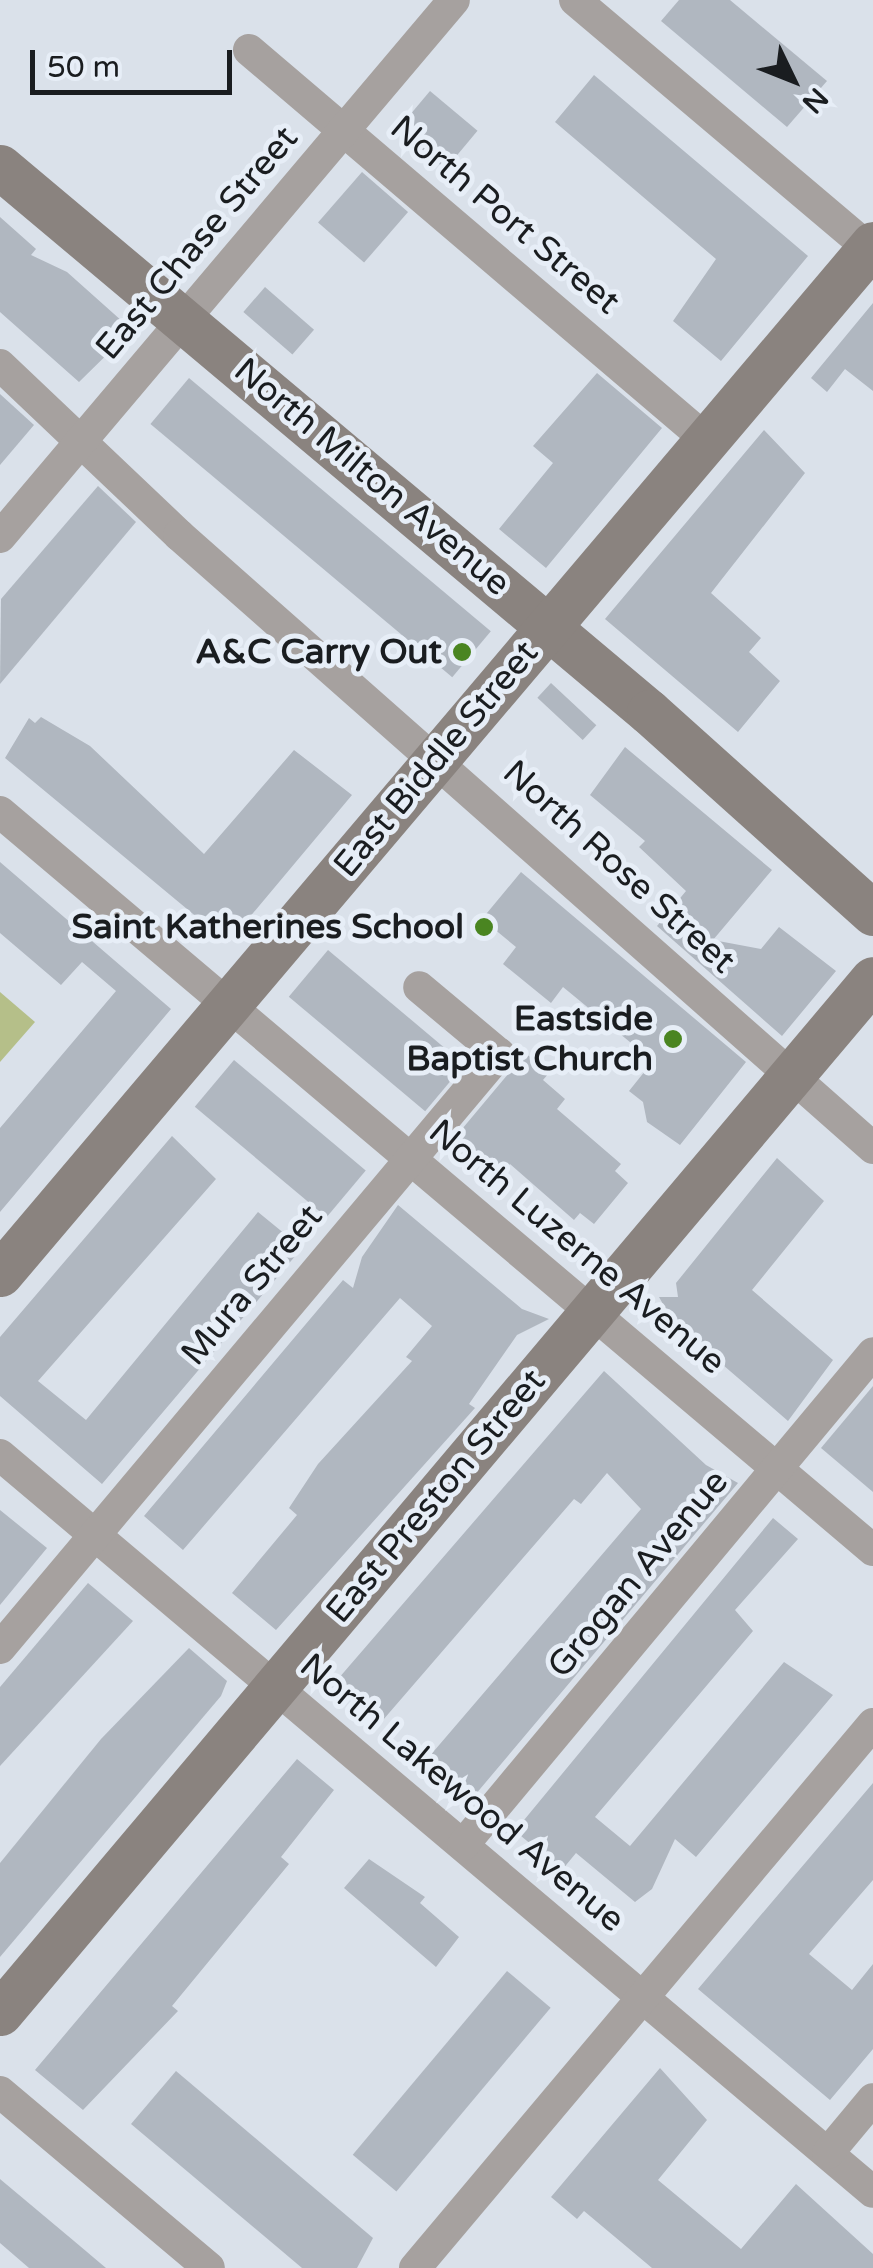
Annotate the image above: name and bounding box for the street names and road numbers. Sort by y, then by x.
street label: North Port Street [382,107,628,323]
street label: East Chase Street [87,118,307,368]
street label: North Milton Avenue [226,349,518,605]
street label: East Biddle Street [325,632,547,886]
street label: North Rose Street [494,752,744,982]
street label: North Luzerne Avenue [420,1111,734,1383]
street label: Mura Street [173,1196,331,1374]
street label: East Preston Street [318,1361,554,1631]
street label: Grogan Avenue [539,1462,737,1686]
street label: North Lakewood Avenue [291,1645,633,1941]

